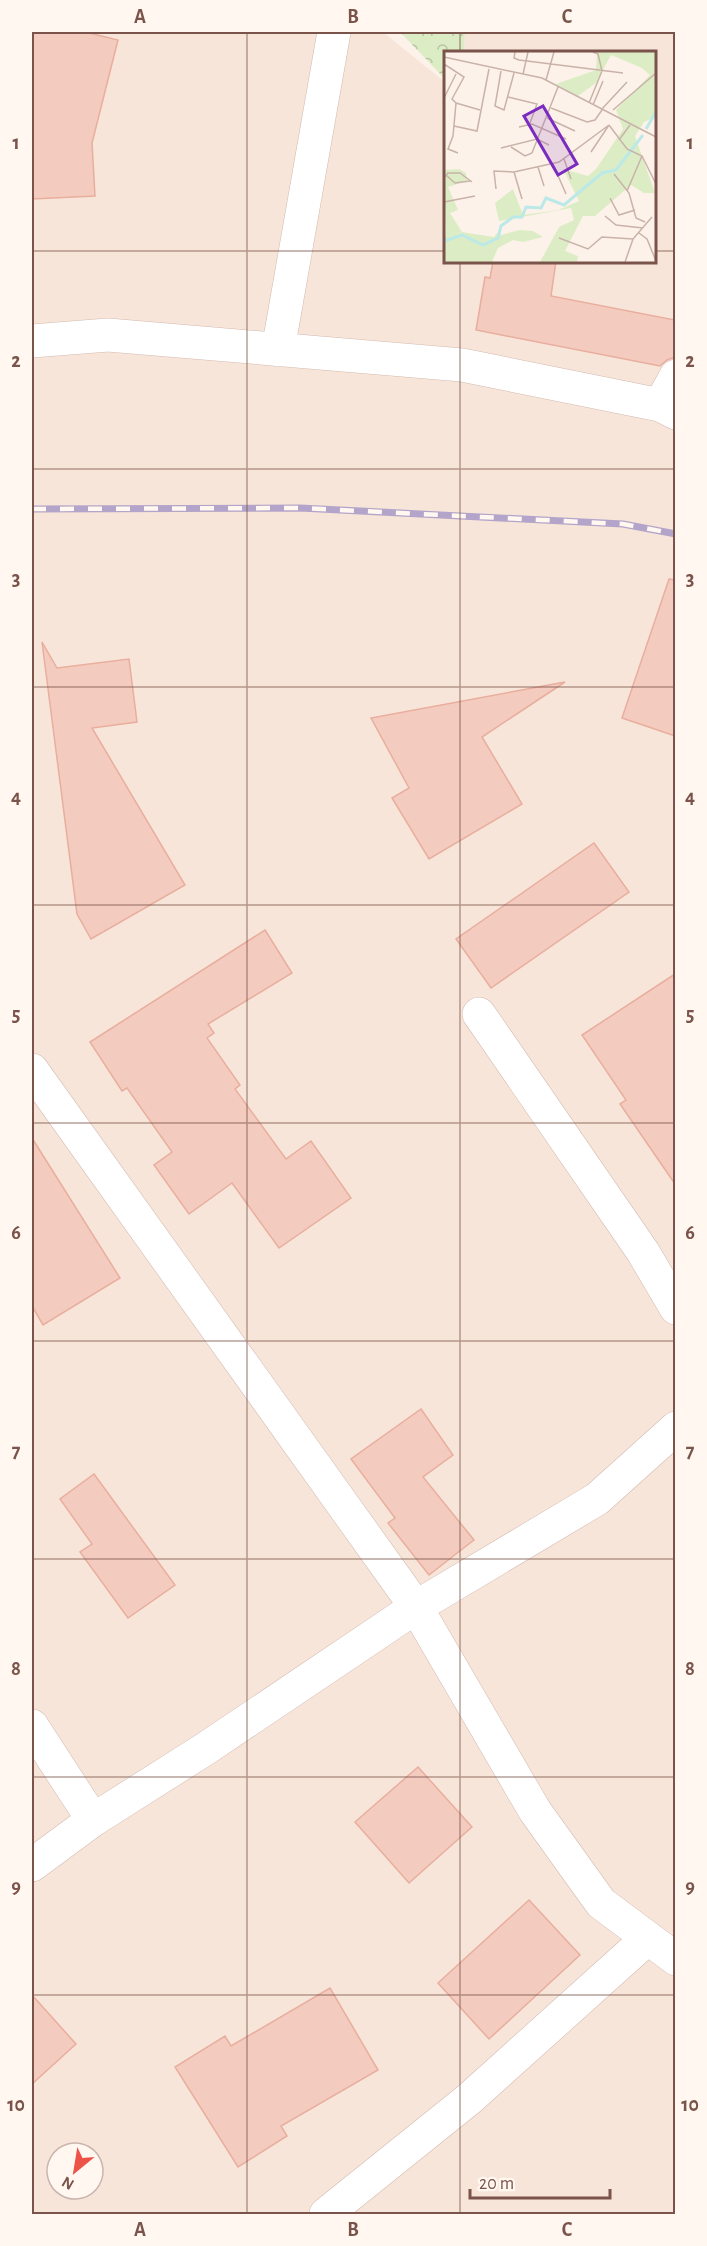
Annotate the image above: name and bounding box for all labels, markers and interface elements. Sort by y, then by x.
text: A [134,7,146,27]
text: B [347,7,359,27]
text: C [562,7,573,27]
inset map [444,51,656,262]
text: 1 [12,133,20,153]
text: 1 [686,133,694,153]
text: 2 [11,351,21,371]
text: 2 [685,351,695,371]
text: 3 [12,569,20,589]
text: 3 [686,569,694,589]
text: 4 [11,787,21,807]
text: 4 [685,787,695,807]
text: 5 [12,1005,20,1025]
text: 5 [686,1005,694,1025]
text: 6 [11,1223,21,1243]
text: 6 [685,1223,695,1243]
text: 7 [12,1441,21,1461]
text: 7 [686,1441,695,1461]
text: 8 [11,1659,21,1679]
text: 8 [685,1659,695,1679]
text: 9 [11,1877,21,1897]
text: 9 [685,1877,695,1897]
text: 10 [7,2095,25,2115]
text: 10 [681,2095,699,2115]
north arrow [45,2141,105,2201]
scale bar [470,2162,610,2200]
text: N [59,2173,77,2193]
text: 20 m [479,2175,514,2193]
text: A [134,2220,146,2240]
text: B [347,2220,359,2240]
text: C [562,2220,573,2240]

